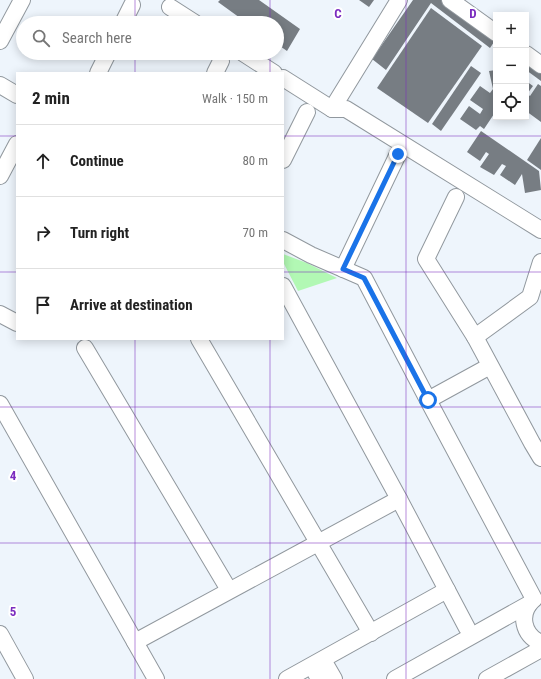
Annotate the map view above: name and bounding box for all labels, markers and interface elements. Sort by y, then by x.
text: C [334,6,342,21]
text: D [469,6,477,21]
map controls [493,12,529,120]
button: + [493,12,529,48]
search box [16,16,284,60]
icon: search [30,27,52,49]
text: Search here [62,29,132,47]
button: − [493,48,529,84]
button: locate [493,84,529,120]
text: 2 min [32,88,70,108]
text: Walk · 150 m [202,91,268,106]
route end [389,145,407,163]
icon: ahead [32,150,54,172]
text: Continue [70,152,124,170]
text: 80 m [242,153,268,168]
icon: right [32,222,54,244]
text: Turn right [70,224,129,242]
text: 70 m [242,225,268,240]
icon: arrive [32,294,54,316]
text: Arrive at destination [70,296,193,314]
route start [419,391,437,409]
text: 4 [10,468,17,483]
text: 5 [10,604,17,619]

